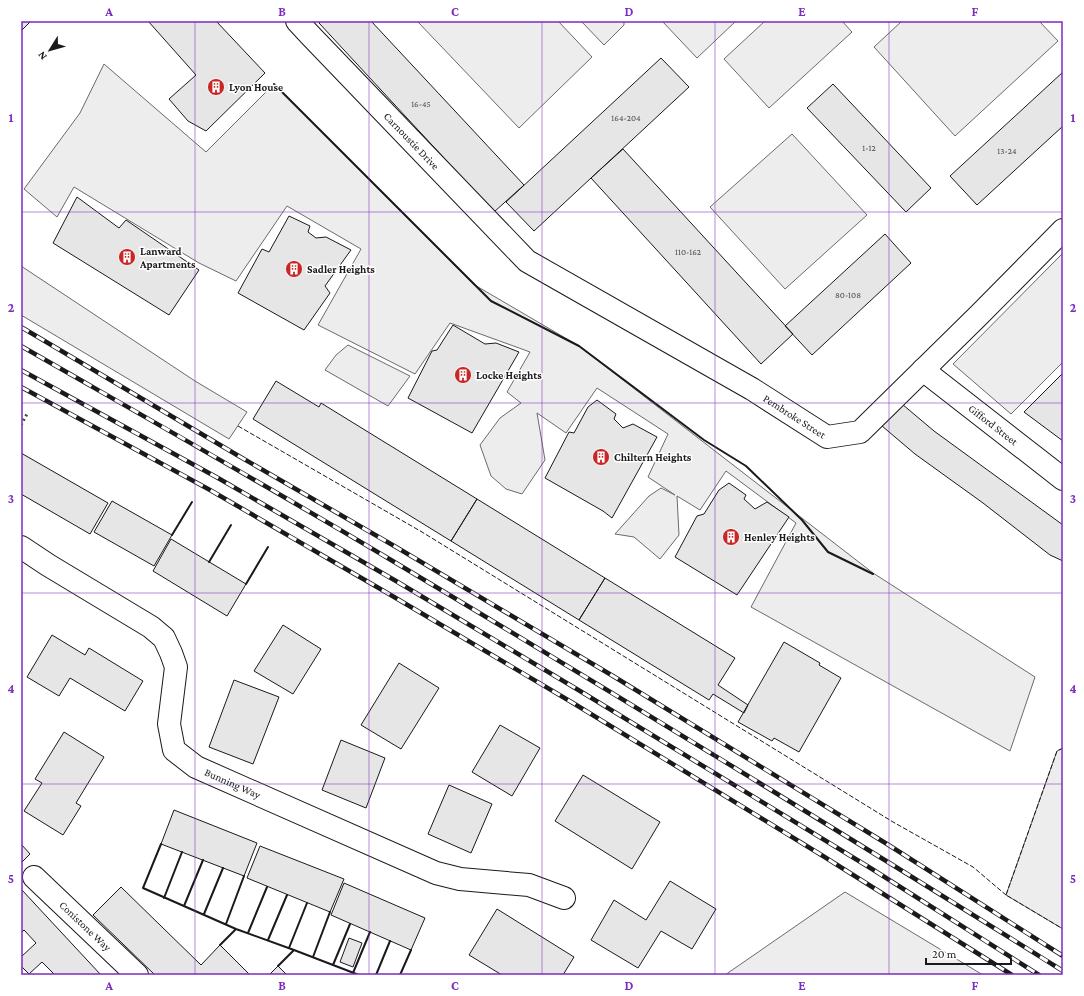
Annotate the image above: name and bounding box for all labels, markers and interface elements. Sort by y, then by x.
text: A [104,4,113,19]
text: B [278,4,286,19]
text: C [451,4,459,19]
text: D [625,4,634,19]
text: E [798,4,806,19]
text: F [972,4,979,19]
north arrow [30,30,70,70]
text: N [35,49,49,63]
building icon: Lyon House [206,77,226,97]
place label: Lyon House [229,81,283,93]
house number: 16-45 [411,99,431,109]
text: 1 [9,110,14,125]
street label: Carnoustie Drive [382,110,442,172]
text: 1 [1071,110,1076,125]
house number: 164-204 [611,113,641,123]
house number: 1-12 [862,143,876,153]
house number: 13-24 [997,146,1017,156]
place label: Lanward Apartments [139,245,196,270]
building icon: Lanward Apartments [117,247,137,267]
house number: 110-162 [675,247,701,257]
building icon: Sadler Heights [284,259,304,279]
place label: Sadler Heights [307,263,375,275]
house number: 80-108 [835,290,861,300]
text: 2 [8,300,15,315]
text: 2 [1070,300,1077,315]
building icon: Locke Heights [453,365,473,385]
place label: Locke Heights [476,369,542,381]
street label: Pembroke Street [761,392,828,441]
street label: Gifford Street [966,402,1021,448]
building icon: Chiltern Heights [591,447,611,467]
place label: Chiltern Heights [614,451,692,463]
text: 3 [8,491,14,506]
text: 3 [1070,491,1076,506]
building icon: Henley Heights [721,527,741,547]
place label: Henley Heights [744,531,815,543]
text: 4 [7,681,15,696]
text: 4 [1069,681,1077,696]
street label: Bunning Way [203,766,263,802]
text: 5 [8,871,14,886]
text: 5 [1070,871,1076,886]
street label: Conistone Way [57,899,114,955]
scale bar [926,940,1011,966]
text: 20 m [932,947,957,961]
text: A [104,978,113,993]
text: B [278,978,286,993]
text: C [451,978,459,993]
text: D [625,978,634,993]
text: E [798,978,806,993]
text: F [972,978,979,993]

